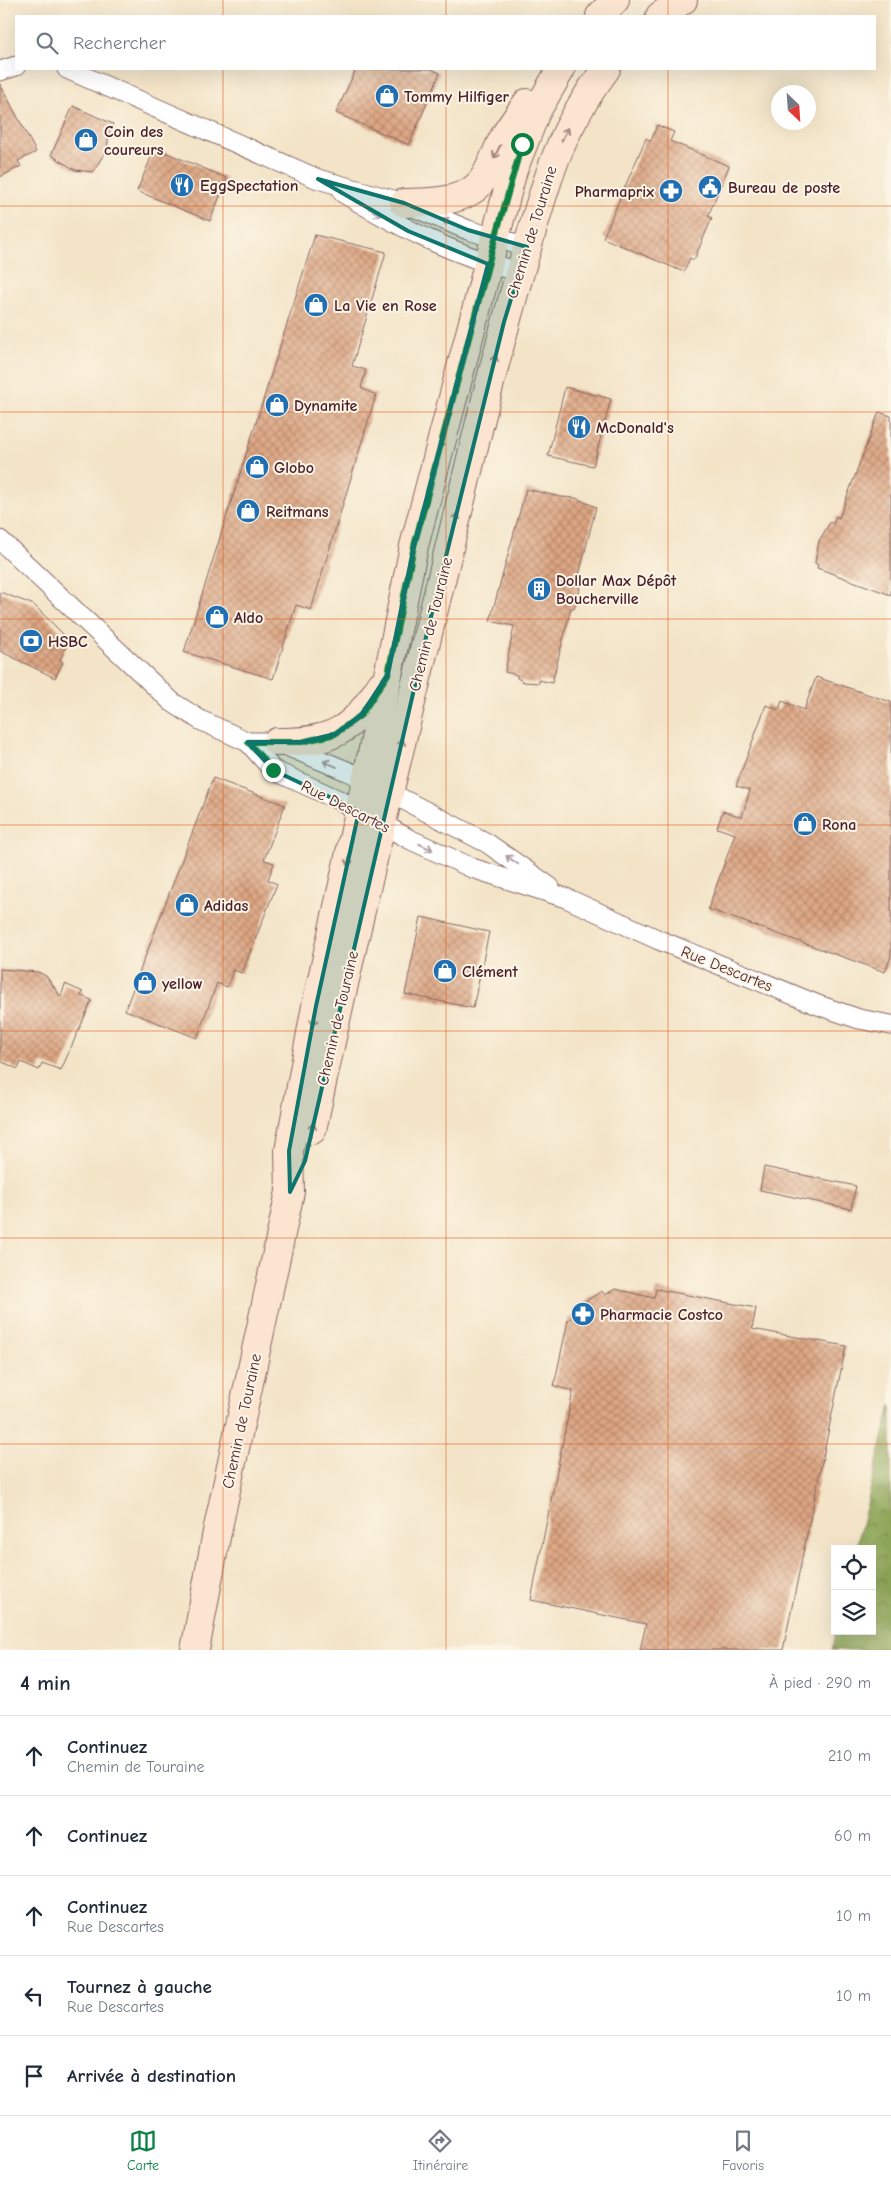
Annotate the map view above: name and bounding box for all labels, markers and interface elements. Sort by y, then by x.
search box [15,15,876,70]
icon: search [33,29,61,57]
text: Rechercher [73,32,166,54]
shop icon: Tommy Hilfiger [374,83,400,109]
north arrow [771,85,816,130]
place label: Tommy Hilfiger [404,88,510,106]
place label: Coin des coureurs [104,123,164,159]
shop icon: Coin des coureurs [73,127,99,153]
one-way arrow [560,128,570,142]
route start [511,133,534,156]
one-way arrow [491,144,501,159]
street label: Chemin de Touraine [503,164,561,301]
restaurant icon: EggSpectation [169,172,195,198]
public building icon: Bureau de poste [697,174,723,200]
place label: EggSpectation [200,177,299,195]
pharmacy icon: Pharmaprix [658,178,684,204]
place label: Bureau de poste [728,179,840,197]
place label: Pharmaprix [575,183,654,201]
one-way arrow [368,208,382,218]
one-way arrow [442,216,457,226]
shop icon: La Vie en Rose [303,292,329,318]
place label: La Vie en Rose [334,297,437,315]
one-way arrow [490,354,499,370]
shop icon: Dynamite [264,392,290,418]
place label: Dynamite [294,397,358,415]
restaurant icon: McDonald's [566,414,592,440]
place label: McDonald's [596,419,674,437]
shop icon: Globo [244,454,270,480]
place label: Globo [274,459,314,477]
shop icon: Reitmans [235,498,261,524]
place label: Reitmans [266,503,329,521]
one-way arrow [452,512,461,528]
street label: Chemin de Touraine [406,555,456,693]
place label: Dollar Max Dépôt Boucherville [556,572,677,608]
building icon: Dollar Max Dépôt Boucherville [526,576,552,602]
shop icon: Aldo [204,604,230,630]
place label: Aldo [234,609,263,627]
bank icon: HSBC [18,628,44,654]
place label: HSBC [48,633,88,651]
one-way arrow [397,738,406,754]
route end [262,759,285,782]
one-way arrow [323,759,338,768]
street label: Rue Descartes [298,777,393,837]
shop icon: Rona [792,811,818,837]
place label: Rona [822,816,856,834]
one-way arrow [418,842,433,852]
one-way arrow [344,851,353,867]
one-way arrow [505,855,519,865]
shop icon: Adidas [174,892,200,918]
place label: Adidas [204,897,249,915]
street label: Rue Descartes [678,942,775,996]
street label: Chemin de Touraine [314,949,362,1087]
shop icon: Clément [432,958,458,984]
place label: Clément [462,963,519,981]
shop icon: yellow [132,970,158,996]
place label: yellow [162,975,203,993]
one-way arrow [308,1009,318,1025]
one-way arrow [308,1122,317,1138]
pharmacy icon: Pharmacie Costco [570,1301,596,1327]
place label: Pharmacie Costco [600,1306,723,1324]
street label: Chemin de Touraine [219,1352,265,1490]
map controls [831,1545,876,1635]
button: locate [831,1545,876,1590]
button: layers [831,1590,876,1635]
text: 4 min [20,1671,71,1695]
text: À pied · 290 m [769,1674,871,1692]
text: Continuez [67,1736,147,1758]
icon: ahead [20,1742,48,1770]
text: 210 m [828,1747,871,1765]
text: Chemin de Touraine [67,1758,205,1776]
icon: ahead [20,1822,48,1850]
text: Continuez [67,1825,147,1847]
text: 60 m [834,1827,871,1845]
text: Continuez [67,1896,147,1918]
icon: ahead [20,1902,48,1930]
text: 10 m [836,1907,871,1925]
text: Rue Descartes [67,1918,164,1936]
text: Tournez à gauche [67,1976,212,1998]
icon: left [20,1982,48,2010]
text: 10 m [836,1987,871,2005]
text: Rue Descartes [67,1998,164,2016]
icon: arrive [20,2062,48,2090]
text: Arrivée à destination [67,2065,236,2087]
tab: Carte [127,2127,159,2174]
tab: Itinéraire [413,2127,468,2174]
tab: Favoris [722,2127,764,2174]

